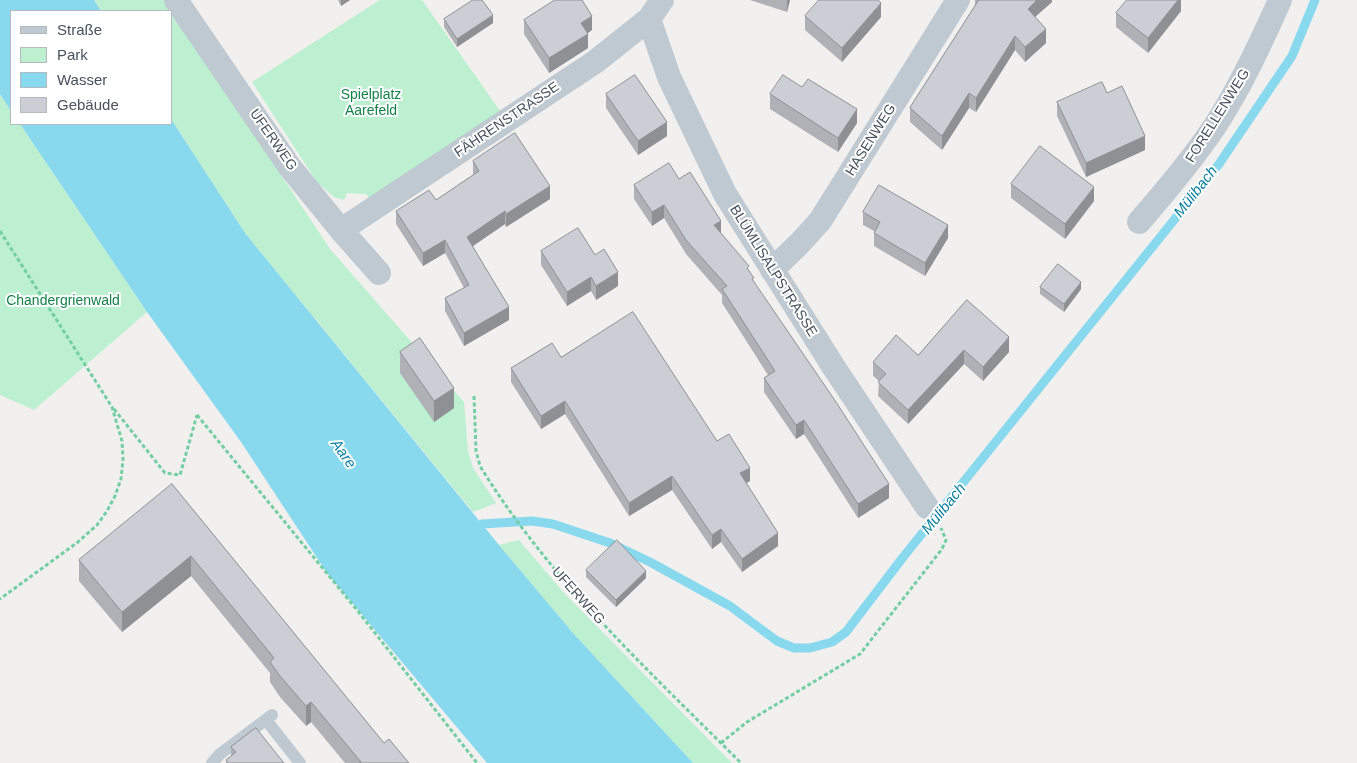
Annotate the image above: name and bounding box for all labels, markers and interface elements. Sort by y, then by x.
legend [10,10,172,125]
text: Straße [57,21,102,38]
text: Park [57,46,88,63]
street label: FORELLENWEG [1182,66,1254,166]
text: Wasser [57,71,107,88]
street label: FÄHRENSTRASSE [451,79,563,161]
park label: Spielplatz Aarefeld [341,87,401,120]
text: Gebäude [57,96,119,113]
street label: HASENWEG [842,101,900,179]
street label: UFERWEG [246,106,300,174]
water label: Mülibach [1170,163,1222,221]
street label: BLÜMLISALPSTRASSE [726,202,820,340]
park label: Chandergrienwald [6,293,120,309]
water label: Aare [327,436,359,472]
water label: Mülibach [918,480,970,538]
street label: UFERWEG [548,564,608,628]

